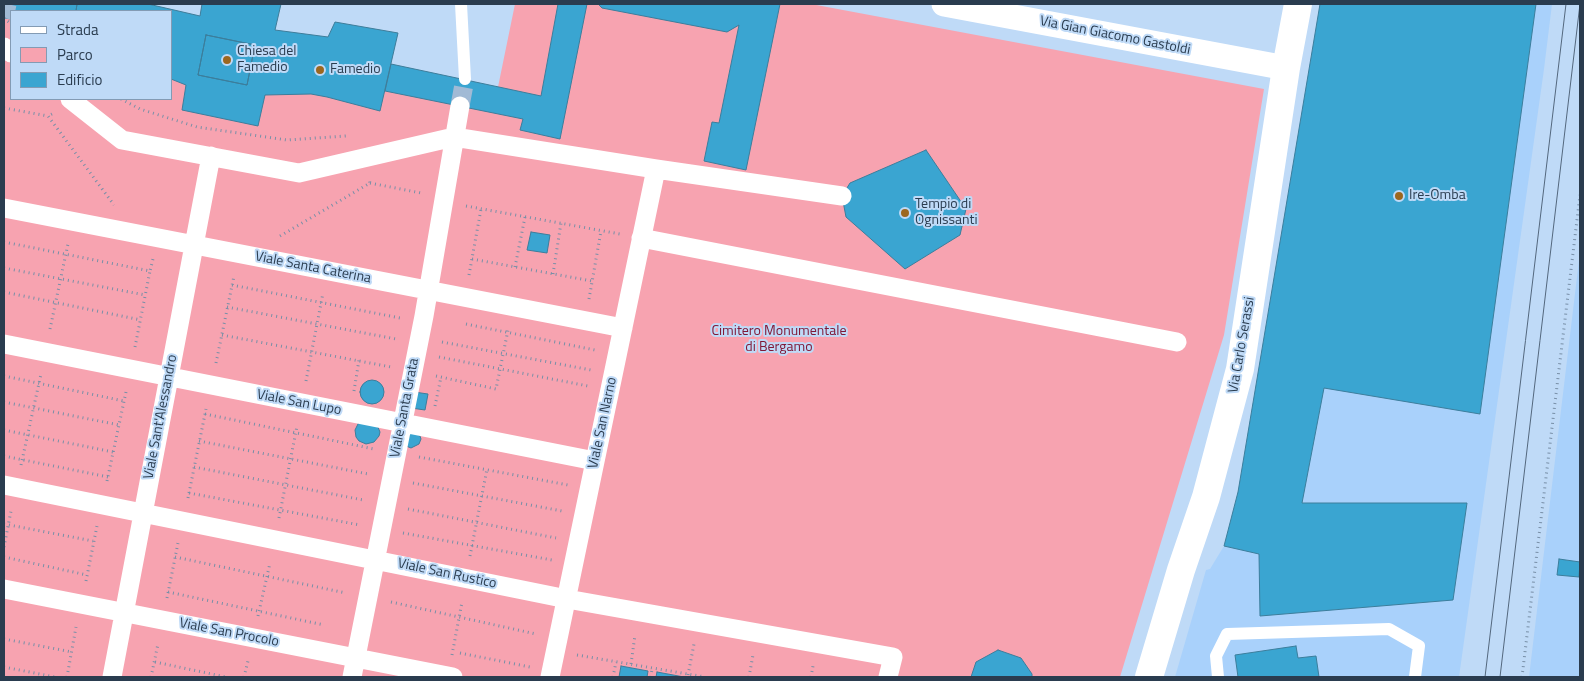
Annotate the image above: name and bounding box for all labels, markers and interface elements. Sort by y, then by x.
legend [10,10,172,100]
street label: Via Gian Giacomo Gastoldi [1038,13,1192,59]
text: Strada [57,18,98,41]
text: Parco [57,43,93,66]
place label: Chiesa del Famedio [237,44,297,76]
marker: Chiesa del Famedio [221,54,233,66]
place label: Famedio [330,62,381,78]
marker: Famedio [314,64,326,76]
text: Edificio [57,68,102,91]
place label: Ire-Omba [1409,188,1466,204]
marker: Ire-Omba [1393,190,1405,202]
place label: Tempio di Ognissanti [915,197,978,230]
marker: Tempio di Ognissanti [899,207,911,219]
street label: Viale Santa Caterina [254,249,372,287]
street label: Via Carlo Serassi [1225,296,1259,394]
park label: Cimitero Monumentale di Bergamo [711,324,847,357]
street label: Viale Sant'Alessandro [141,353,181,481]
street label: Viale Santa Grata [387,357,423,459]
street label: Viale San Narno [585,376,621,470]
street label: Viale San Lupo [255,387,343,419]
street label: Viale San Rustico [396,555,498,593]
street label: Viale San Procolo [178,615,280,651]

